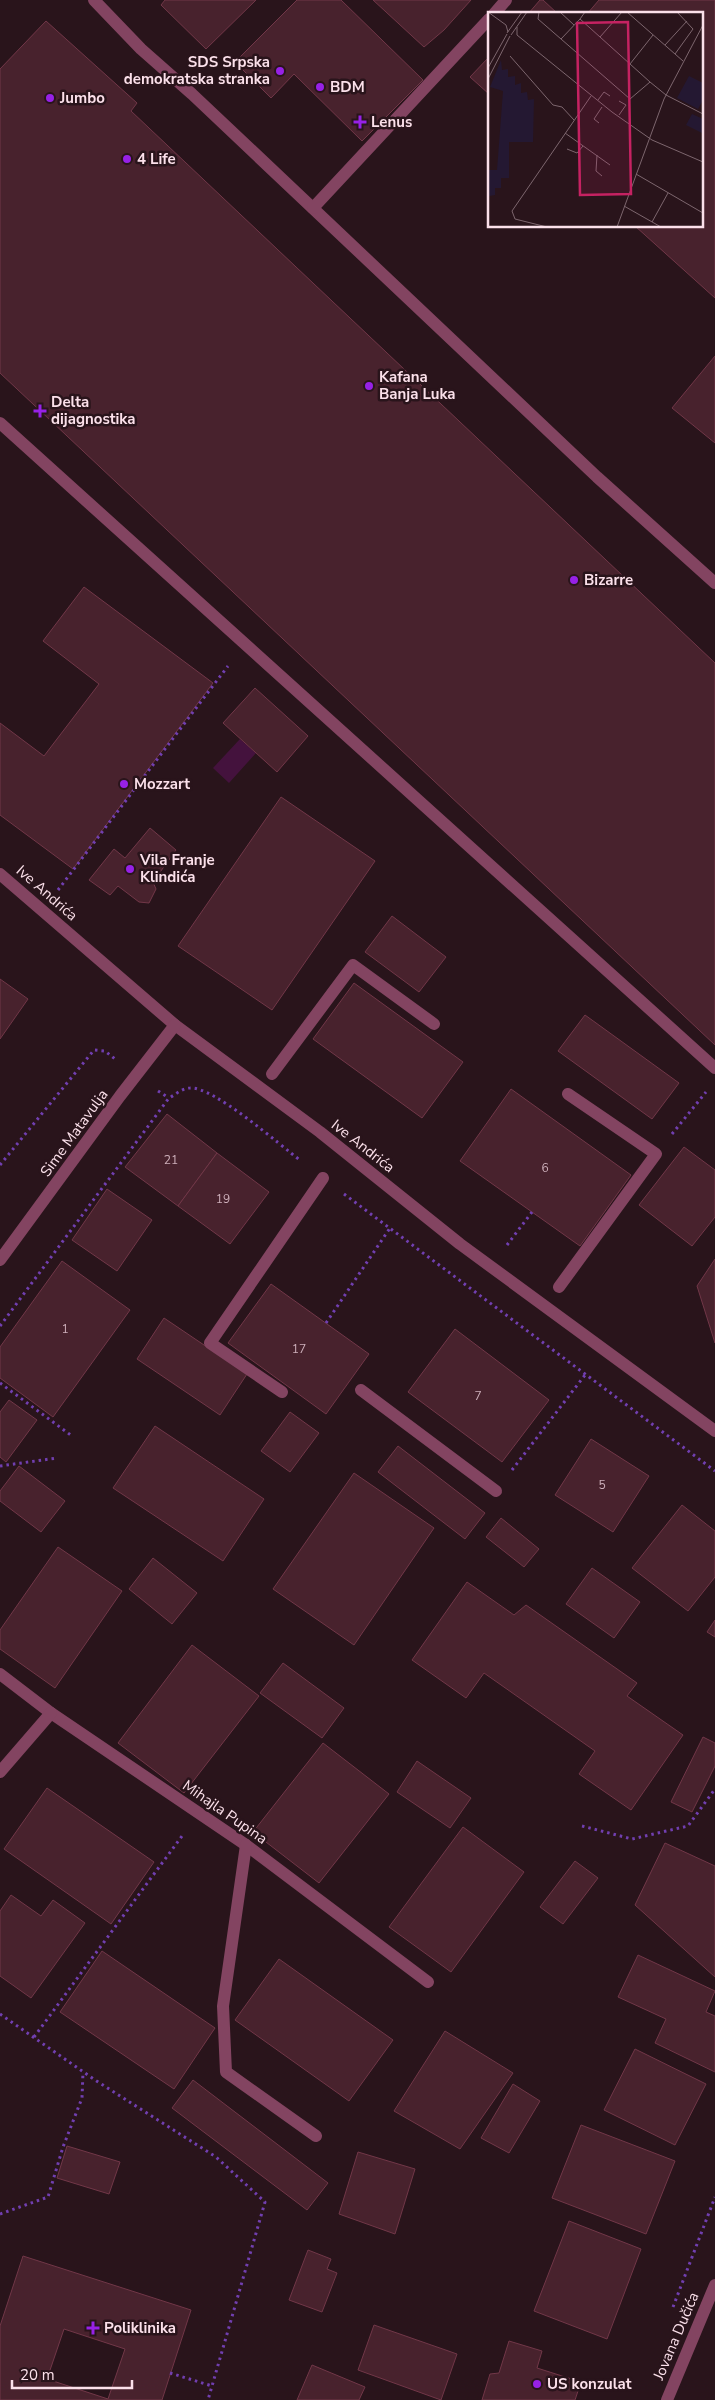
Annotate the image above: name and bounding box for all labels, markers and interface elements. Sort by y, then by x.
inset map [488,12,702,228]
place label: SDS Srpska demokratska stranka [124,52,270,89]
marker: SDS Srpska demokratska stranka [274,65,286,77]
place label: BDM [330,77,365,97]
marker: BDM [314,81,326,93]
place label: Jumbo [59,88,105,108]
marker: Jumbo [44,92,56,104]
place label: Lenus [371,112,412,132]
marker: Lenus [353,115,367,129]
place label: 4 Life [137,149,176,169]
marker: 4 Life [121,153,133,165]
place label: Kafana Banja Luka [379,367,456,404]
marker: Kafana Banja Luka [363,380,375,392]
place label: Delta dijagnostika [51,392,135,429]
marker: Delta dijagnostika [33,404,47,418]
place label: Bizarre [584,570,633,590]
marker: Bizarre [568,574,580,586]
place label: Mozzart [134,774,190,794]
marker: Mozzart [118,778,130,790]
place label: Vila Franje Klindića [139,850,215,887]
street label: Ive Andrića [12,861,82,925]
marker: Vila Franje Klindića [124,863,136,875]
street label: Sime Matavulja [36,1085,112,1181]
street label: Ive Andrića [327,1115,399,1177]
house number: 21 [164,1152,178,1168]
house number: 6 [541,1160,549,1176]
house number: 19 [216,1191,230,1207]
house number: 1 [61,1321,69,1337]
house number: 17 [292,1341,306,1357]
house number: 7 [474,1388,482,1404]
house number: 5 [598,1477,606,1493]
street label: Mihajla Pupina [179,1775,271,1849]
street label: Jovana Dučića [648,2289,704,2384]
place label: Poliklinika [104,2318,176,2338]
marker: Poliklinika [86,2321,100,2335]
scale bar [12,2358,132,2390]
text: 20 m [20,2365,55,2385]
place label: US konzulat [547,2374,632,2394]
marker: US konzulat [531,2378,543,2390]

